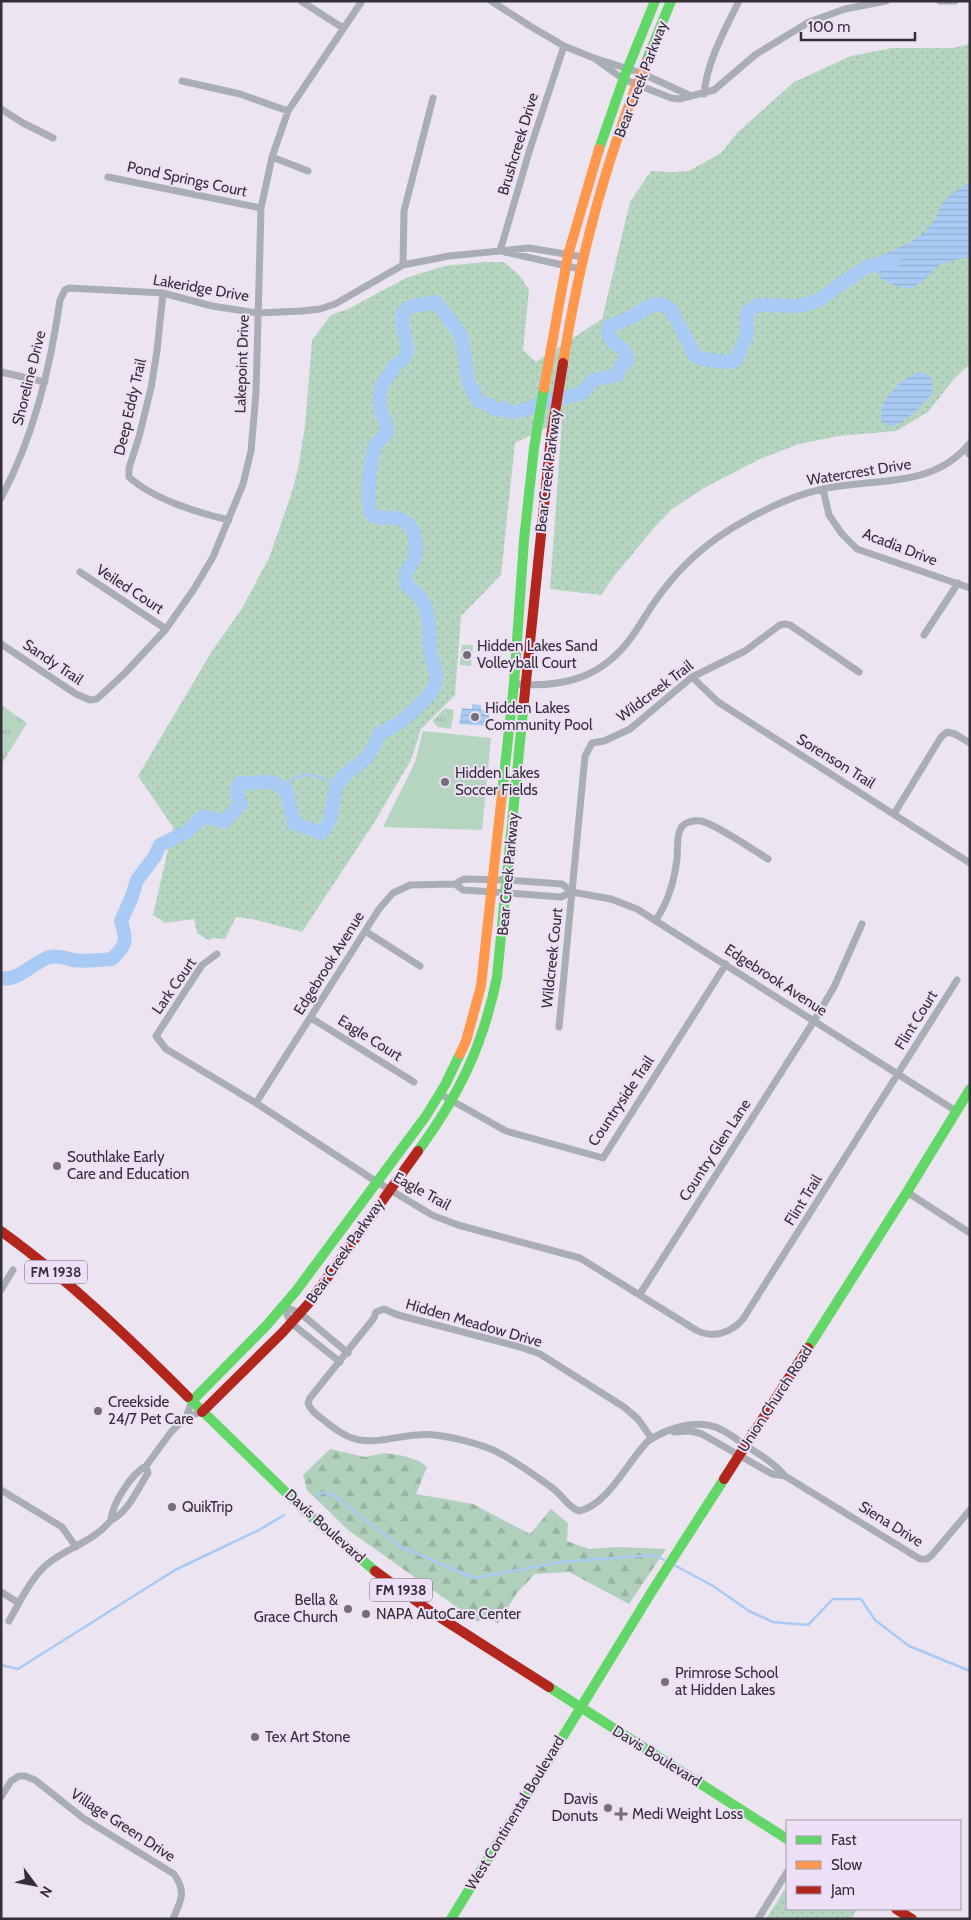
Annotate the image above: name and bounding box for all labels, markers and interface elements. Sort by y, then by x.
scale bar [801,10,915,42]
street label: Bear Creek Parkway [610,18,672,140]
text: 100 m [808,18,850,36]
street label: Brushcreek Drive [494,90,542,197]
street label: Pond Springs Court [125,158,249,200]
street label: Lakeridge Drive [152,271,251,305]
street label: Lakepoint Drive [231,314,253,414]
street label: Shoreline Drive [9,328,50,427]
street label: Deep Eddy Trail [110,356,150,457]
street label: Bear Creek Parkway [532,408,565,533]
street label: Watercrest Drive [806,455,913,489]
street label: Acadia Drive [860,524,940,570]
street label: Veiled Court [93,561,167,617]
street label: Sandy Trail [19,635,87,689]
place label: Hidden Lakes Sand Volleyball Court [477,637,598,672]
marker: Hidden Lakes Sand Volleyball Court [461,649,473,661]
street label: Wildcreek Trail [613,656,697,726]
place label: Hidden Lakes Community Pool [485,699,593,734]
marker: Hidden Lakes Community Pool [469,711,481,723]
street label: Sorenson Trail [793,730,879,792]
place label: Hidden Lakes Soccer Fields [455,764,540,799]
marker: Hidden Lakes Soccer Fields [439,776,451,788]
street label: Bear Creek Parkway [494,811,522,936]
street label: Wildcreek Court [538,907,566,1009]
street label: Edgebrook Avenue [290,908,368,1018]
street label: Edgebrook Avenue [721,940,831,1020]
street label: Lark Court [148,954,200,1018]
street label: Flint Court [891,987,941,1053]
street label: Eagle Court [335,1011,405,1065]
street label: Countryside Trail [584,1052,658,1149]
street label: Country Glen Lane [675,1095,755,1204]
place label: Southlake Early Care and Education [67,1148,189,1183]
marker: Southlake Early Care and Education [51,1160,63,1172]
street label: Eagle Trail [390,1168,454,1214]
street label: Flint Trail [780,1171,826,1229]
street label: Bear Creek Parkway [302,1195,388,1307]
road number: FM 1938 [25,1260,87,1284]
street label: Hidden Meadow Drive [404,1295,545,1351]
street label: Union Church Road [734,1343,816,1455]
place label: Creekside 24/7 Pet Care [108,1393,194,1428]
marker: Creekside 24/7 Pet Care [92,1405,104,1417]
street label: Davis Boulevard [281,1485,369,1567]
street label: Siena Drive [856,1497,927,1551]
place label: QuikTrip [182,1498,233,1516]
marker: QuikTrip [166,1501,178,1513]
road number: FM 1938 [370,1578,432,1602]
place label: Bella & Grace Church [254,1591,338,1626]
marker: Bella & Grace Church [342,1603,354,1615]
place label: NAPA AutoCare Center [376,1605,521,1623]
marker: NAPA AutoCare Center [360,1608,372,1620]
place label: Primrose School at Hidden Lakes [675,1664,779,1699]
marker: Primrose School at Hidden Lakes [659,1676,671,1688]
street label: Davis Boulevard [609,1722,705,1790]
place label: Tex Art Stone [265,1728,350,1746]
marker: Tex Art Stone [249,1731,261,1743]
street label: West Continental Boulevard [462,1733,568,1893]
street label: Village Green Drive [67,1784,179,1866]
place label: Davis Donuts [551,1790,598,1825]
marker: Davis Donuts [602,1802,614,1814]
place label: Medi Weight Loss [632,1805,743,1823]
marker: Medi Weight Loss [614,1807,628,1821]
legend [786,1820,961,1910]
text: Fast [831,1831,856,1849]
text: Slow [831,1856,862,1874]
north arrow [10,1860,60,1910]
text: Jam [830,1881,855,1899]
text: N [36,1883,56,1901]

